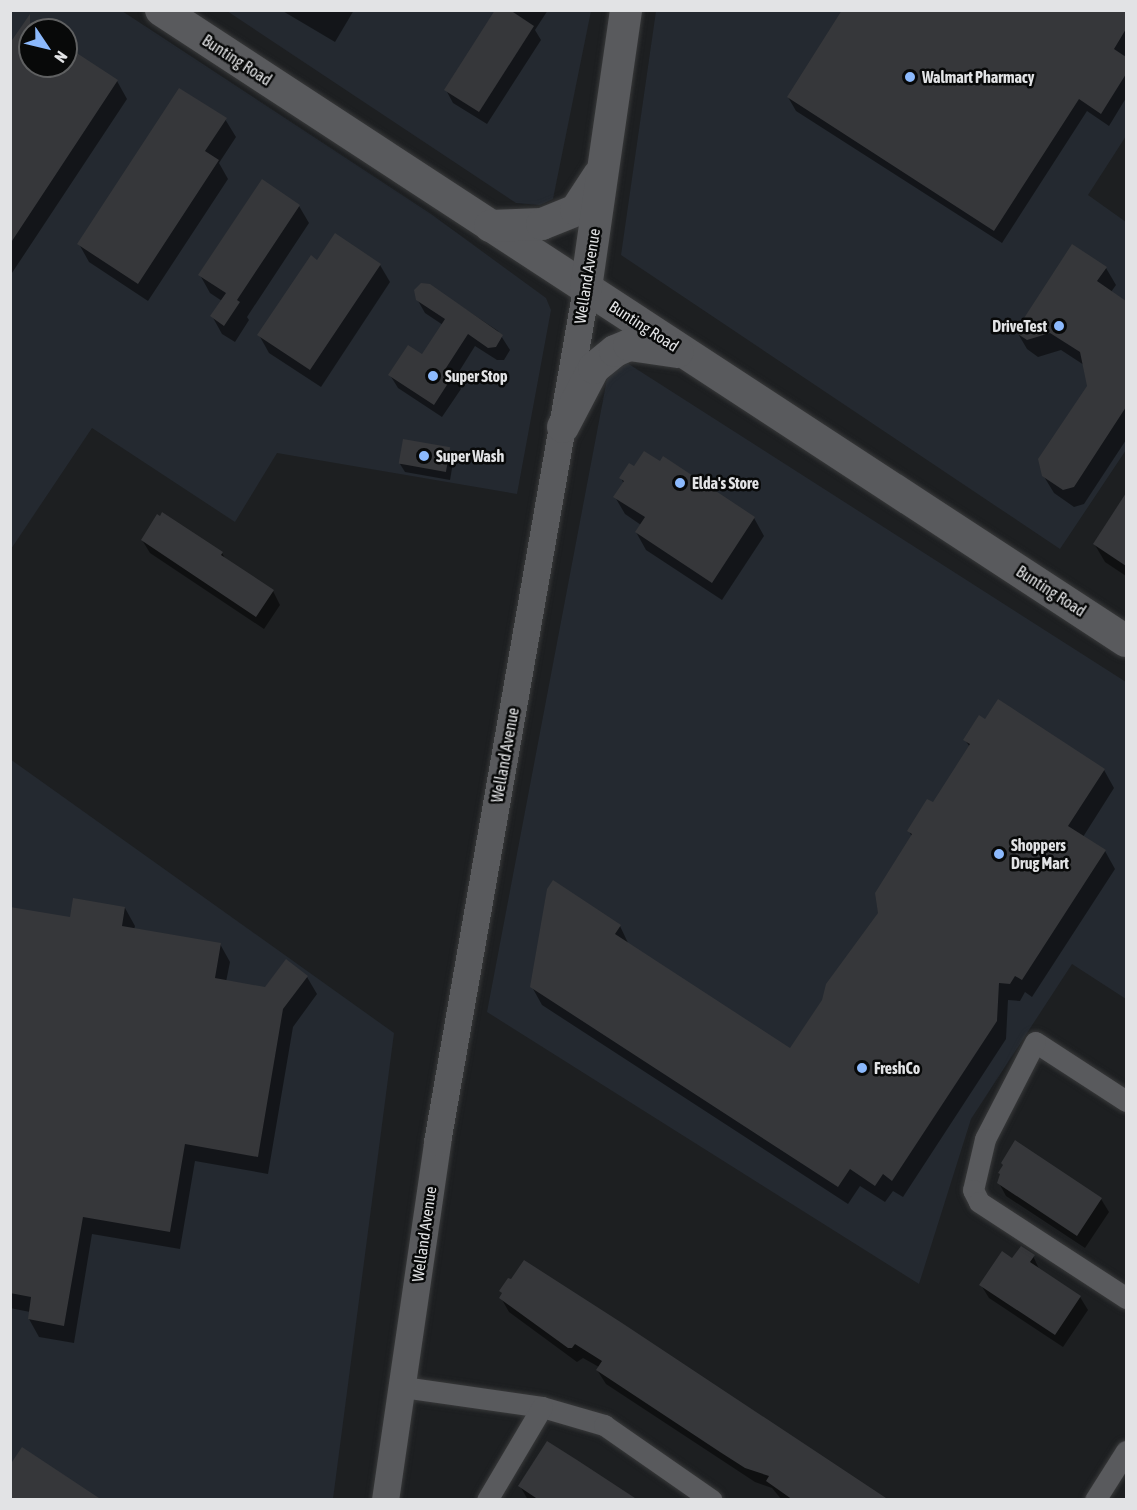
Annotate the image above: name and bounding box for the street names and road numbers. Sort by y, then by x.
street label: Bunting Road [199,31,275,89]
street label: Welland Avenue [570,227,604,325]
street label: Bunting Road [606,297,682,355]
street label: Bunting Road [1013,562,1089,620]
street label: Welland Avenue [487,706,523,804]
street label: Welland Avenue [408,1185,440,1283]

